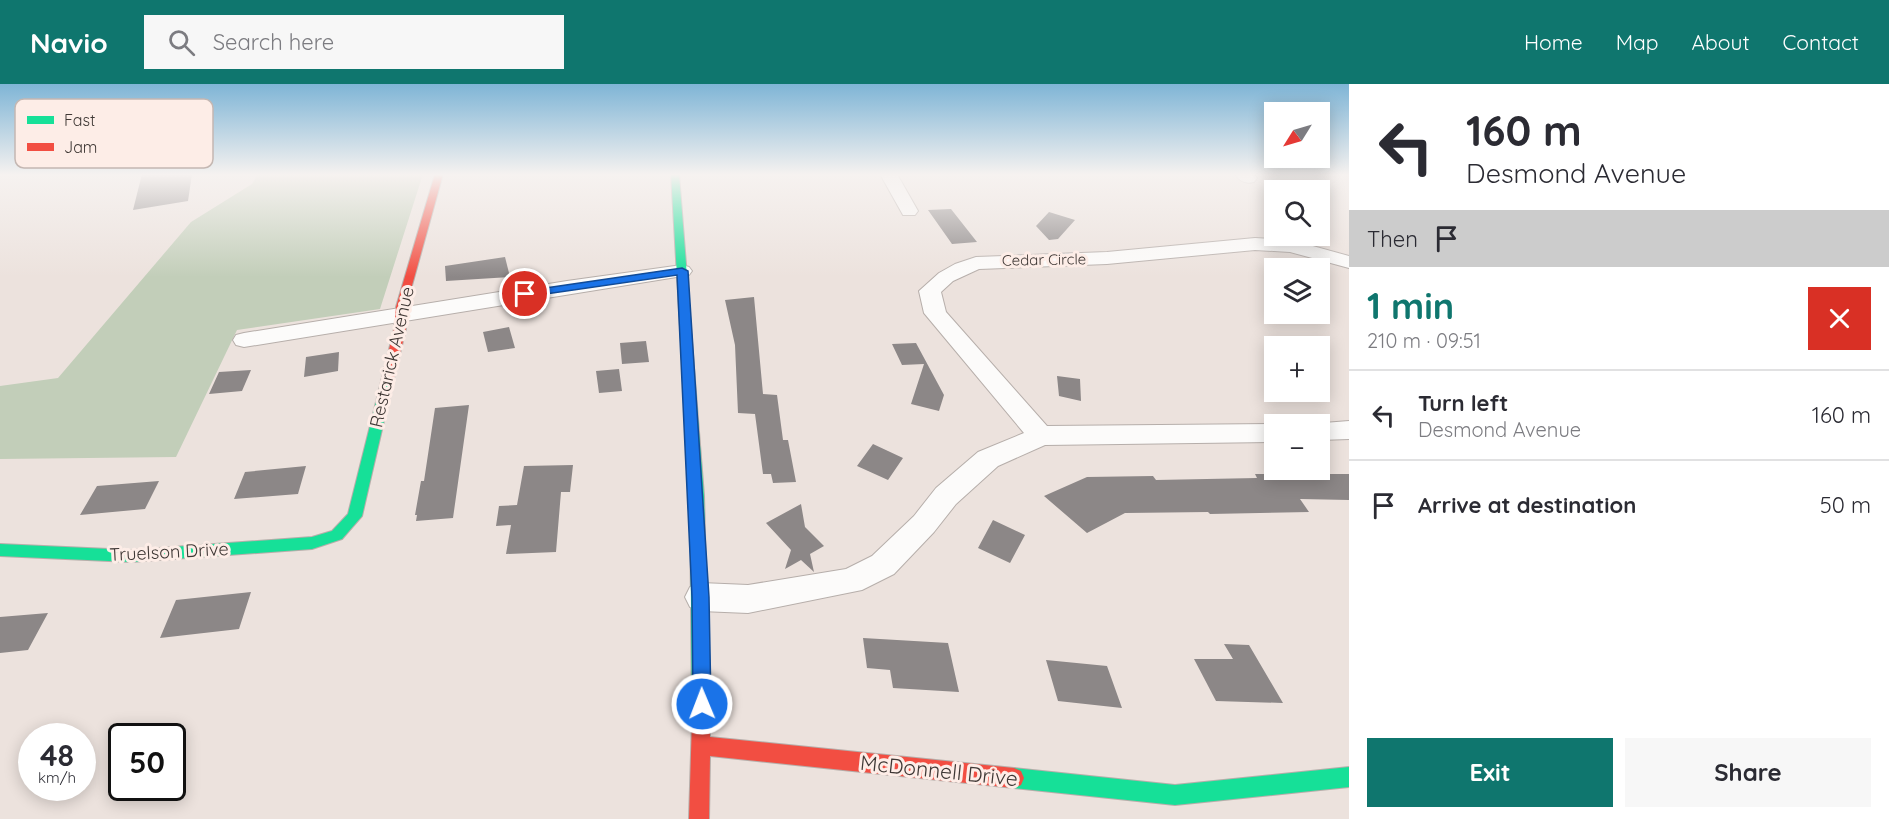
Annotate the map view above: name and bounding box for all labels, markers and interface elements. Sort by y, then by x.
search box [144,15,564,69]
text: Navio [30,25,108,60]
icon: search [165,26,198,59]
text: Search here [213,28,334,56]
text: Home [1524,29,1583,55]
text: Map [1616,29,1659,55]
text: About [1692,29,1750,55]
text: Contact [1783,29,1859,55]
legend [15,99,213,168]
north arrow [1264,102,1330,168]
map controls [1264,102,1330,480]
text: 160 m [1466,104,1582,157]
icon: left [1367,108,1445,186]
text: Fast [64,110,95,130]
text: Jam [64,137,97,157]
text: Desmond Avenue [1466,156,1686,190]
button: search [1264,180,1330,246]
icon: arrive [1430,222,1463,255]
text: Then [1367,225,1418,253]
street label: Cedar Circle [1002,249,1086,270]
button: layers [1264,258,1330,324]
pin [499,268,550,319]
icon: arrive [508,277,541,310]
text: 1 min [1367,283,1454,328]
street label: Restarick Avenue [364,284,419,430]
button: close [1808,287,1871,350]
text: 210 m · 09:51 [1367,328,1481,353]
button: + [1264,336,1330,402]
text: Turn left [1418,389,1508,417]
icon: left [1367,399,1400,432]
text: 160 m [1812,401,1871,429]
button: − [1264,414,1330,480]
text: Desmond Avenue [1418,417,1581,442]
icon: arrive [1367,489,1400,522]
text: Arrive at destination [1418,491,1636,519]
text: 50 m [1820,491,1871,519]
street label: Truelson Drive [109,537,229,566]
position arrow [670,672,734,736]
speed limit sign: 50 [108,723,186,801]
text: 48 [40,736,74,774]
button: Exit [1367,738,1613,807]
button: Share [1625,738,1871,807]
street label: McDonnell Drive [859,749,1019,791]
text: km/h [38,768,76,787]

